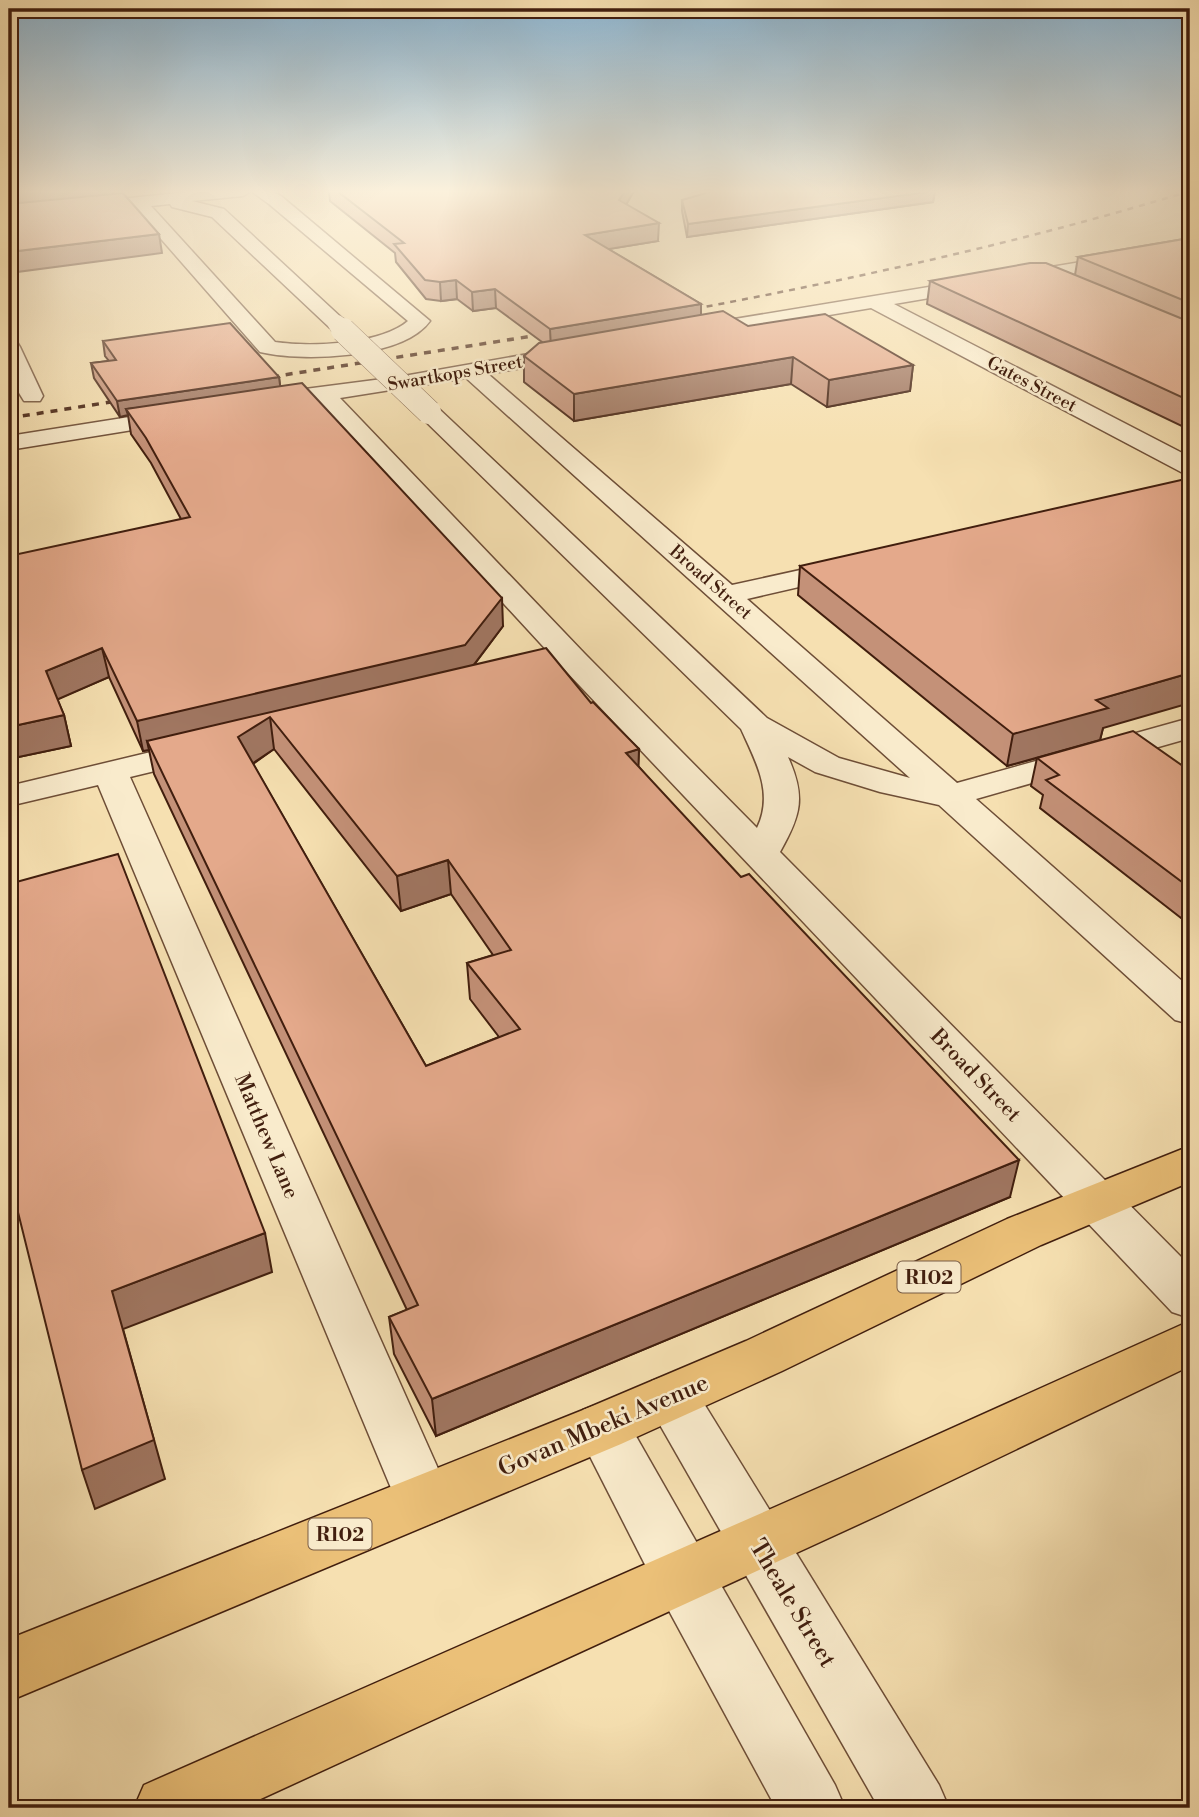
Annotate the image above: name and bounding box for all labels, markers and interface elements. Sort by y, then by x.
street label: Swartkops Street [386,350,525,397]
street label: Gates Street [983,351,1081,418]
street label: Broad Street [664,539,757,625]
street label: Broad Street [924,1023,1026,1128]
street label: Matthew Lane [228,1070,304,1203]
road number: R102 [898,1261,960,1292]
street label: Govan Mbeki Avenue [494,1368,713,1484]
road number: R102 [308,1518,372,1550]
street label: Theale Street [742,1534,842,1674]

